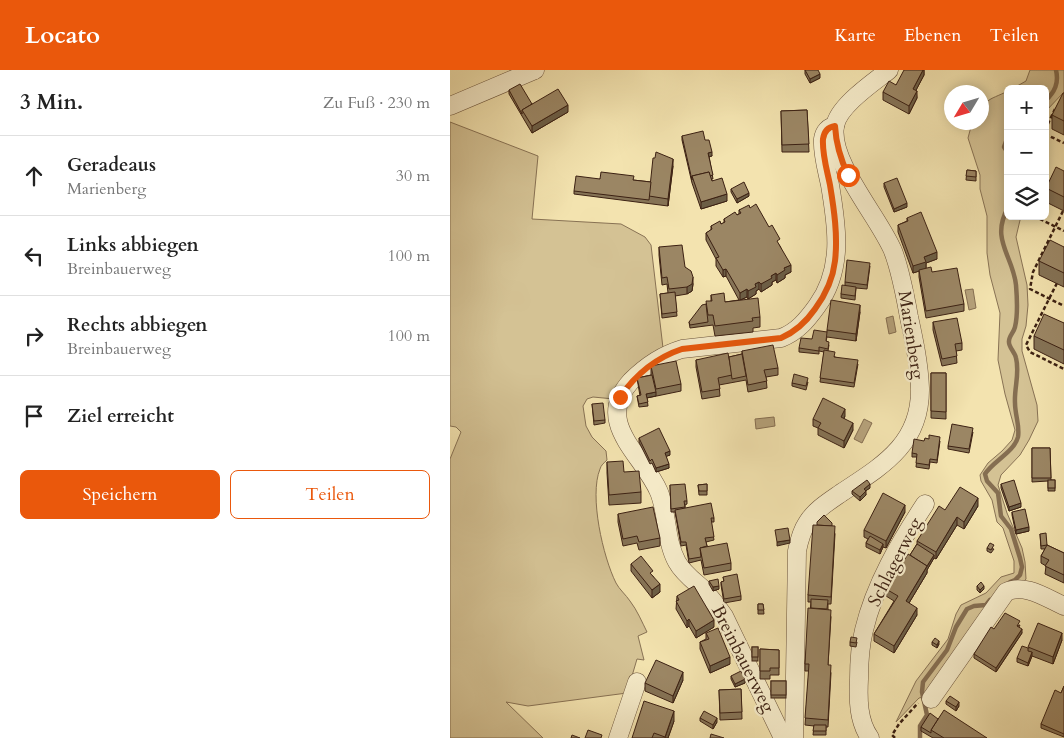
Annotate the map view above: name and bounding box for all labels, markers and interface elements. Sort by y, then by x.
text: Locato [25,19,100,52]
text: Karte [834,23,876,48]
text: Ebenen [904,23,962,48]
text: Teilen [990,23,1039,48]
north arrow [944,85,989,130]
map controls [1004,85,1049,220]
button: + [1004,85,1049,130]
text: 3 Min. [20,88,83,117]
text: Zu Fuß · 230 m [323,92,430,114]
button: − [1004,130,1049,175]
text: Geradeaus [67,152,156,178]
icon: ahead [20,162,48,190]
route start [837,164,860,187]
text: 30 m [396,165,430,187]
button: layers [1004,175,1049,220]
text: Marienberg [67,178,146,200]
text: Links abbiegen [67,232,199,258]
icon: left [20,242,48,270]
text: 100 m [388,245,430,267]
text: Breinbauerweg [67,258,171,280]
street label: Marienberg [892,289,930,382]
text: Rechts abbiegen [67,312,208,338]
icon: right [20,322,48,350]
text: 100 m [388,325,430,347]
text: Breinbauerweg [67,338,171,360]
route end [609,386,632,409]
icon: arrive [20,402,48,430]
text: Ziel erreicht [67,403,174,429]
button: Speichern [20,470,220,519]
button: Teilen [230,470,430,519]
street label: Schlagerweg [862,512,929,611]
street label: Breinbauerweg [705,601,781,718]

